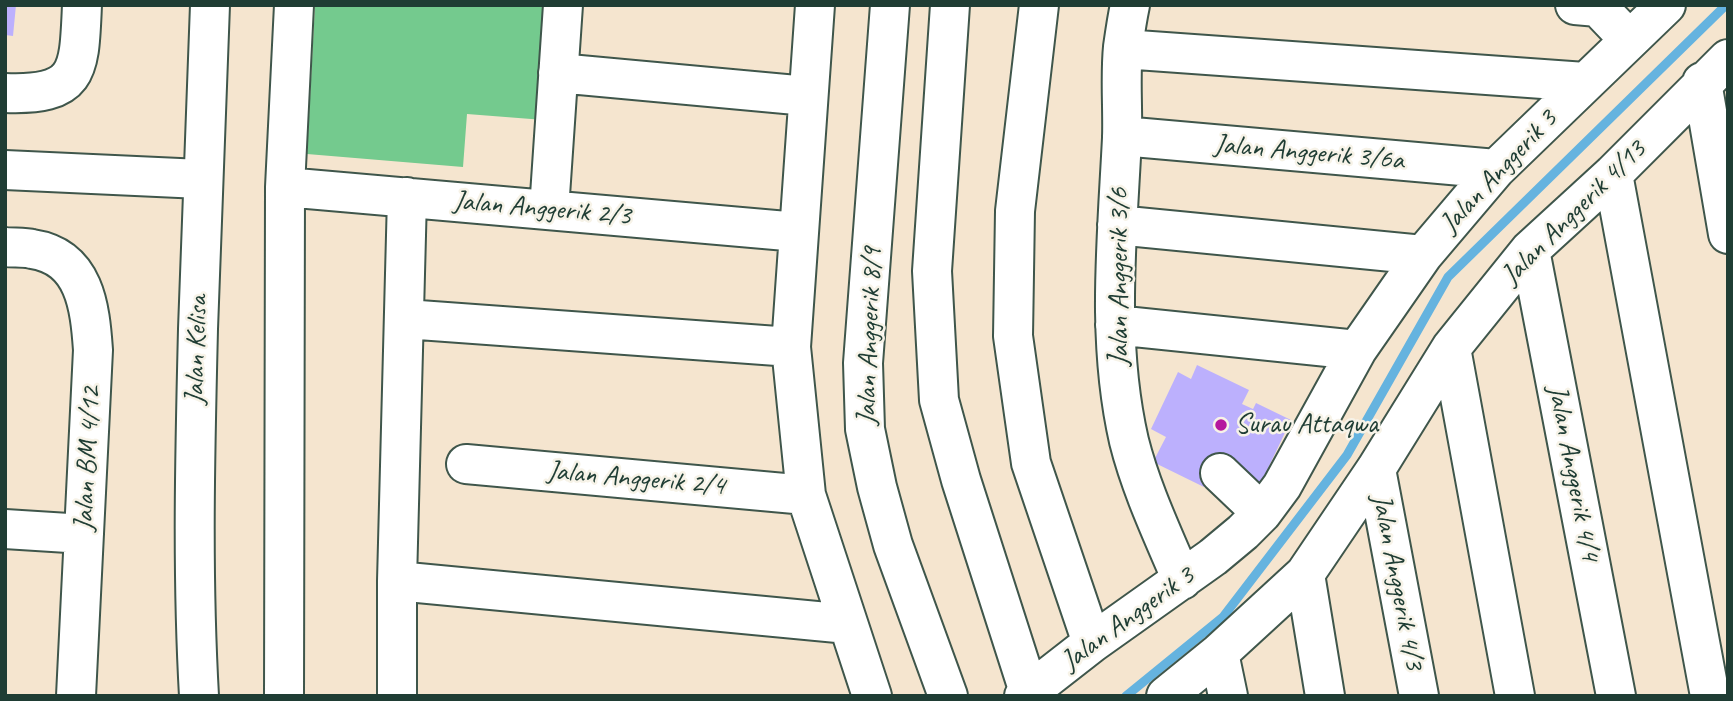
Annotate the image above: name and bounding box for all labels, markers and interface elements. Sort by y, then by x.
street label: Jalan Anggerik 3 [1433,103,1565,241]
street label: Jalan Anggerik 3/6a [1213,128,1405,178]
street label: Jalan Anggerik 4/13 [1495,134,1653,292]
street label: Jalan Anggerik 2/3 [452,185,632,233]
street label: Jalan Anggerik 3/6 [1103,188,1137,366]
street label: Jalan Anggerik 8/9 [850,246,890,426]
street label: Jalan Kelisa [178,295,216,405]
street label: Jalan Anggerik 4/4 [1540,382,1606,564]
street label: Jalan BM 4/12 [67,386,109,532]
place label: Surau Attaqwa [1235,408,1378,442]
marker: Surau Attaqwa [1213,417,1229,433]
street label: Jalan Anggerik 2/4 [546,455,726,503]
street label: Jalan Anggerik 4/3 [1364,491,1430,673]
street label: Jalan Anggerik 3 [1055,560,1201,678]

